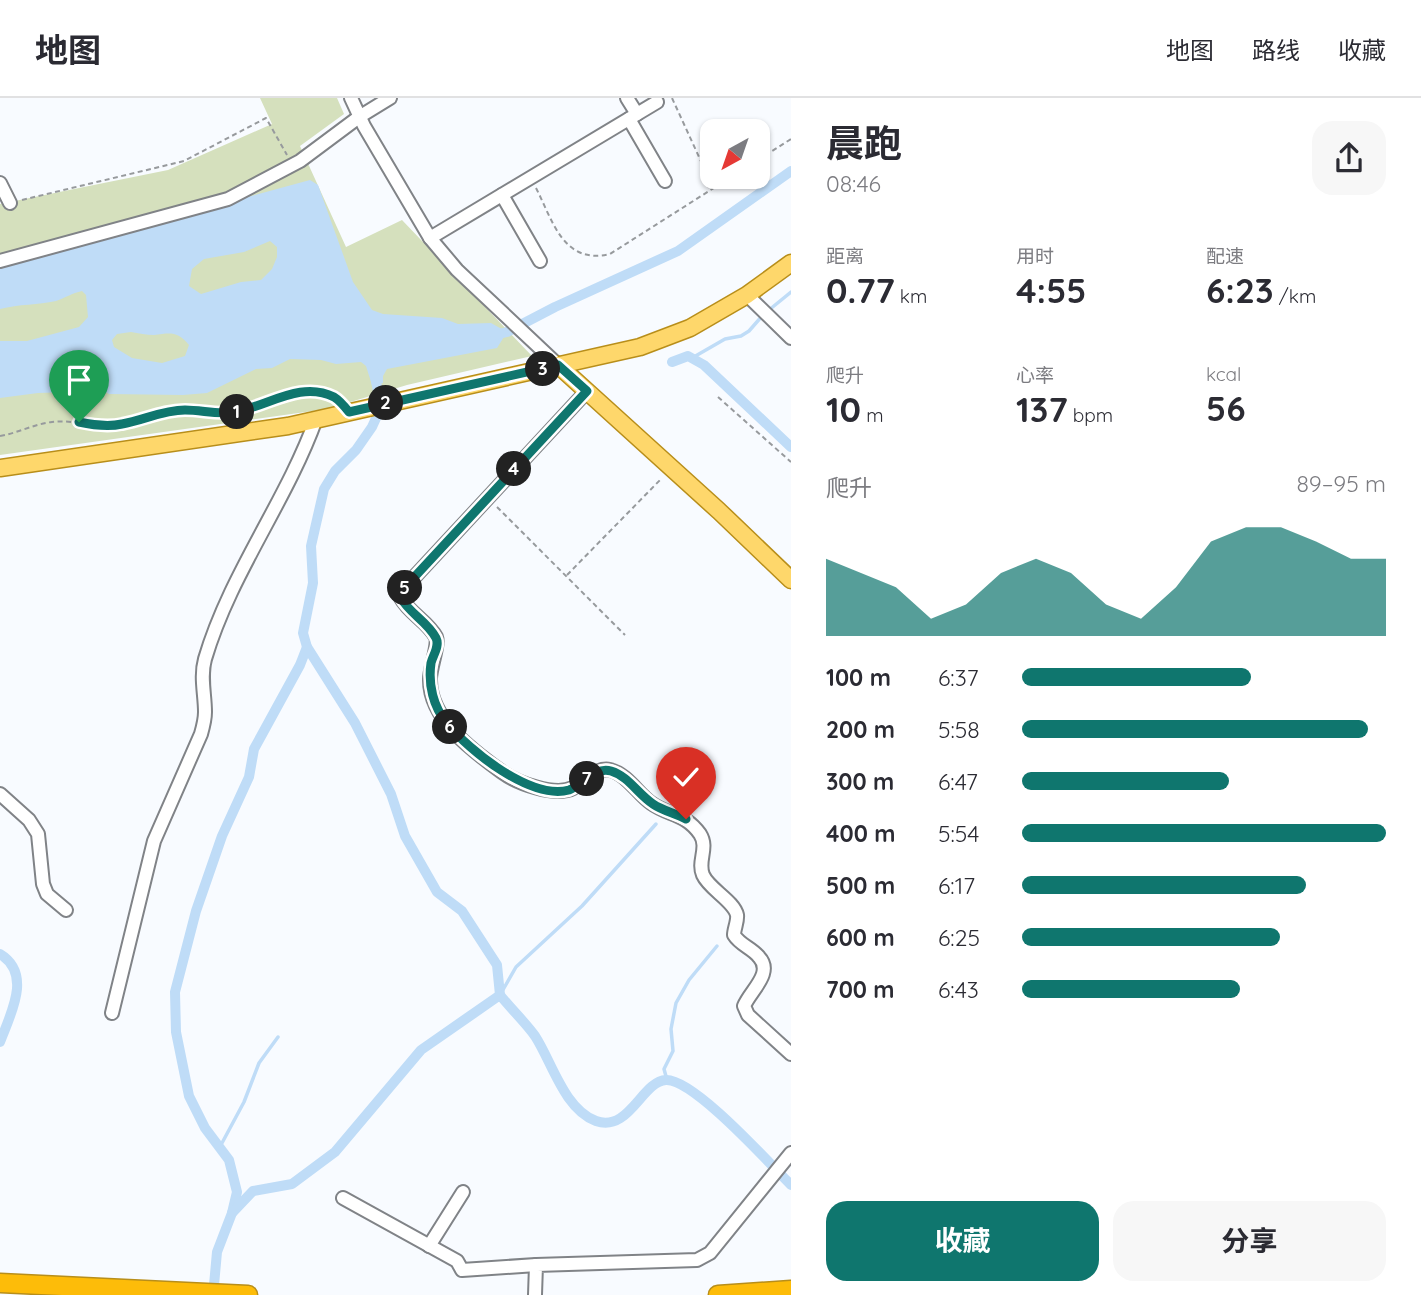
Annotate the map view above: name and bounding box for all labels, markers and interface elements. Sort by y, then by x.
text: 地图 [35,29,101,70]
text: 地图 [1166,35,1214,65]
text: 路线 [1252,35,1300,65]
text: 收藏 [1338,35,1386,65]
north arrow [700,119,770,189]
map controls [700,119,770,189]
text: 晨跑 [826,119,902,167]
button: share [1312,121,1386,195]
text: 08:46 [826,169,881,198]
text: 距离 [826,244,864,268]
text: 用时 [1016,244,1054,268]
text: 配速 [1206,244,1244,268]
text: 0.77 [826,268,895,312]
text: 4:55 [1016,268,1086,312]
text: 6:23 [1206,268,1274,312]
text: km [895,284,927,308]
text: /km [1274,284,1316,308]
pin [49,350,109,422]
pin: 3 [526,352,560,386]
text: 3 [537,356,548,380]
icon: arrive [60,361,98,399]
text: kcal [1206,362,1241,386]
text: 爬升 [826,363,864,387]
text: 心率 [1016,363,1054,387]
pin: 2 [368,386,404,420]
text: 56 [1206,386,1246,430]
text: 10 [826,387,861,431]
text: 137 [1016,387,1068,431]
text: 2 [380,390,391,414]
pin: 1 [219,394,254,430]
text: 1 [233,399,240,423]
text: m [861,403,884,427]
text: bpm [1068,403,1113,427]
pin: 4 [496,452,532,486]
text: 4 [508,456,519,480]
text: 89–95 m [1296,469,1386,498]
text: 爬升 [826,473,872,502]
pin: 5 [388,570,422,606]
text: 5 [399,575,410,599]
text: 100 m [826,663,891,692]
text: 6:37 [938,663,979,692]
pin: 6 [433,710,468,744]
text: 6 [444,714,455,738]
text: 200 m [826,715,895,744]
text: 5:58 [938,715,980,744]
pin [656,747,716,819]
icon: check [667,758,705,796]
pin: 7 [570,762,604,796]
text: 7 [581,766,592,790]
text: 300 m [826,767,894,796]
text: 6:47 [938,767,978,796]
text: 400 m [826,819,895,848]
text: 5:54 [938,819,980,848]
text: 500 m [826,871,895,900]
text: 6:17 [938,871,975,900]
text: 600 m [826,923,895,952]
text: 6:25 [938,923,980,952]
text: 700 m [826,975,895,1004]
text: 6:43 [938,975,979,1004]
button: 收藏 [826,1201,1099,1281]
button: 分享 [1113,1201,1386,1281]

